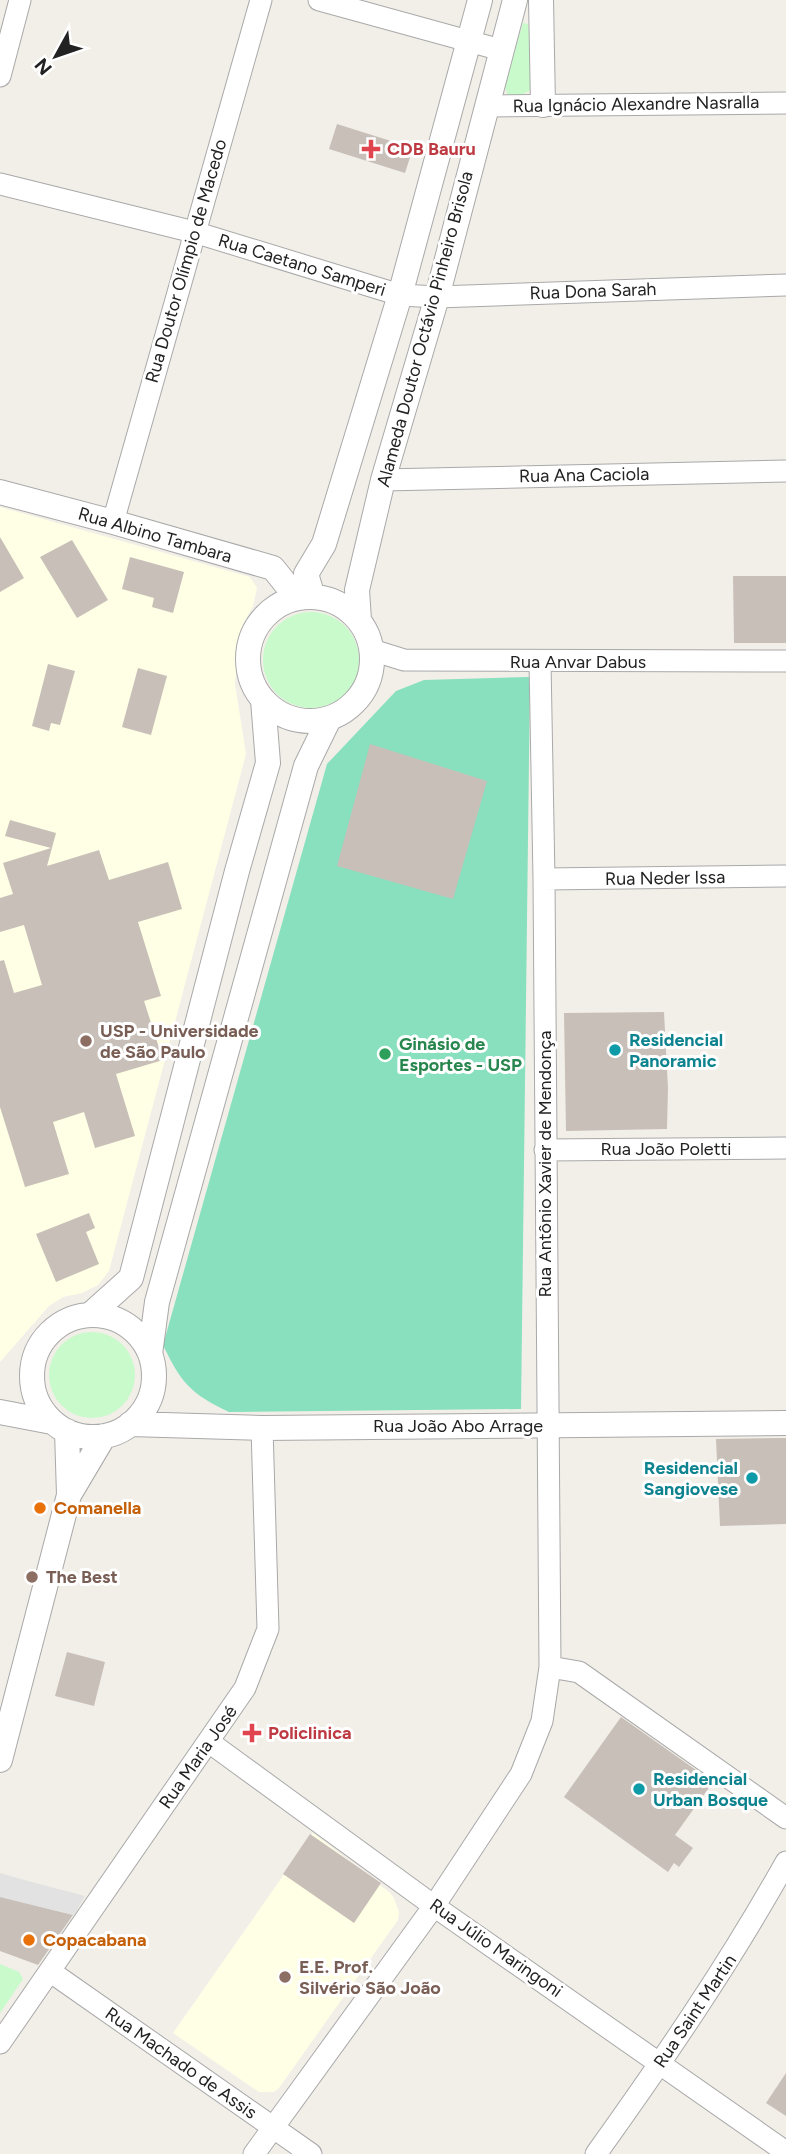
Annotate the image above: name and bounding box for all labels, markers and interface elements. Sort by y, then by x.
north arrow [21,21,91,91]
text: N [30,54,57,80]
street label: Rua Ignácio Alexandre Nasralla [512,91,760,117]
street label: Rua Doutor Olímpio de Macedo [141,137,231,385]
place label: CDB Bauru [387,138,476,160]
marker: CDB Bauru [361,139,381,159]
street label: Alameda Doutor Octávio Pinheiro Brisola [372,169,478,489]
street label: Rua Caetano Samperi [216,229,388,301]
street label: Rua Dona Sarah [529,278,657,304]
street label: Rua Ana Caciola [519,463,649,487]
street label: Rua Albino Tambara [76,503,234,567]
street label: Rua Anvar Dabus [510,651,646,673]
street label: Rua Neder Issa [605,866,725,890]
place label: USP - Universidade de São Paulo [100,1020,259,1063]
place label: Residencial Panoramic [629,1029,723,1072]
street label: Rua Antônio Xavier de Mendonça [534,1031,556,1297]
marker: USP - Universidade de São Paulo [78,1033,94,1049]
place label: Ginásio de Esportes - USP [399,1033,522,1076]
marker: Residencial Panoramic [607,1042,623,1058]
marker: Ginásio de Esportes - USP [377,1046,393,1062]
street label: Rua João Poletti [601,1138,731,1160]
street label: Rua João Abo Arrage [373,1415,543,1437]
place label: Residencial Sangiovese [644,1457,738,1500]
marker: Residencial Sangiovese [744,1470,760,1486]
place label: Comanella [54,1497,141,1519]
marker: Comanella [32,1500,48,1516]
place label: The Best [46,1566,118,1588]
marker: The Best [24,1569,40,1585]
street label: Rua Maria José [154,1701,242,1813]
place label: Policlinica [268,1722,352,1744]
marker: Policlinica [242,1723,262,1743]
place label: Residencial Urban Bosque [653,1768,768,1811]
marker: Residencial Urban Bosque [631,1781,647,1797]
street label: Rua Júlio Maringoni [425,1894,567,2002]
place label: Copacabana [43,1929,146,1951]
marker: Copacabana [21,1932,37,1948]
street label: Rua Saint Martin [649,1950,741,2072]
place label: E.E. Prof. Silvério São João [299,1956,441,1999]
marker: E.E. Prof. Silvério São João [277,1969,293,1985]
street label: Rua Machado de Assis [101,2002,261,2124]

